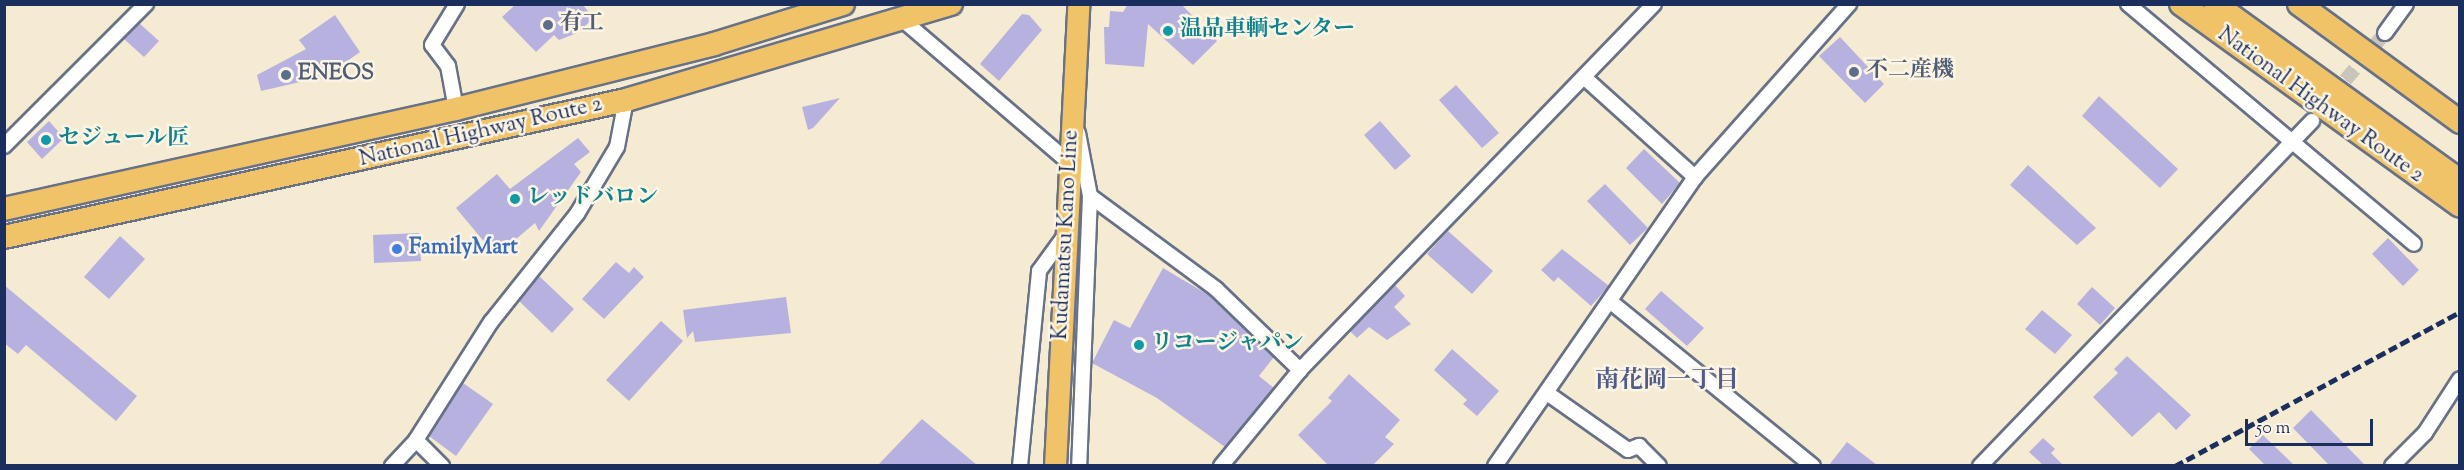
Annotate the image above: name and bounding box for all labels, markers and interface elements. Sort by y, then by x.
place label: 有工 [560,12,604,38]
marker: 有工 [541,18,555,32]
place label: 温品車輌センター [1180,18,1356,44]
street label: National Highway Route 2 [2212,22,2428,190]
marker: 温品車輌センター [1161,24,1175,38]
place label: 不二産機 [1866,59,1954,85]
place label: ENEOS [298,62,374,88]
marker: 不二産機 [1847,65,1861,79]
marker: ENEOS [279,68,293,82]
street label: National Highway Route 2 [357,92,605,174]
place label: セジュール匠 [58,127,190,153]
street label: Kudamatsu Kano Line [1048,129,1086,341]
marker: セジュール匠 [39,133,53,147]
place label: レッドバロン [527,186,659,212]
marker: レッドバロン [508,192,522,206]
place label: FamilyMart [409,236,518,262]
marker: FamilyMart [390,242,404,256]
place label: リコージャパン [1151,332,1305,358]
marker: リコージャパン [1132,338,1146,352]
district label: 南花岡一丁目 [1595,368,1739,396]
scale bar [2248,407,2376,445]
text: 50 m [2256,416,2290,442]

